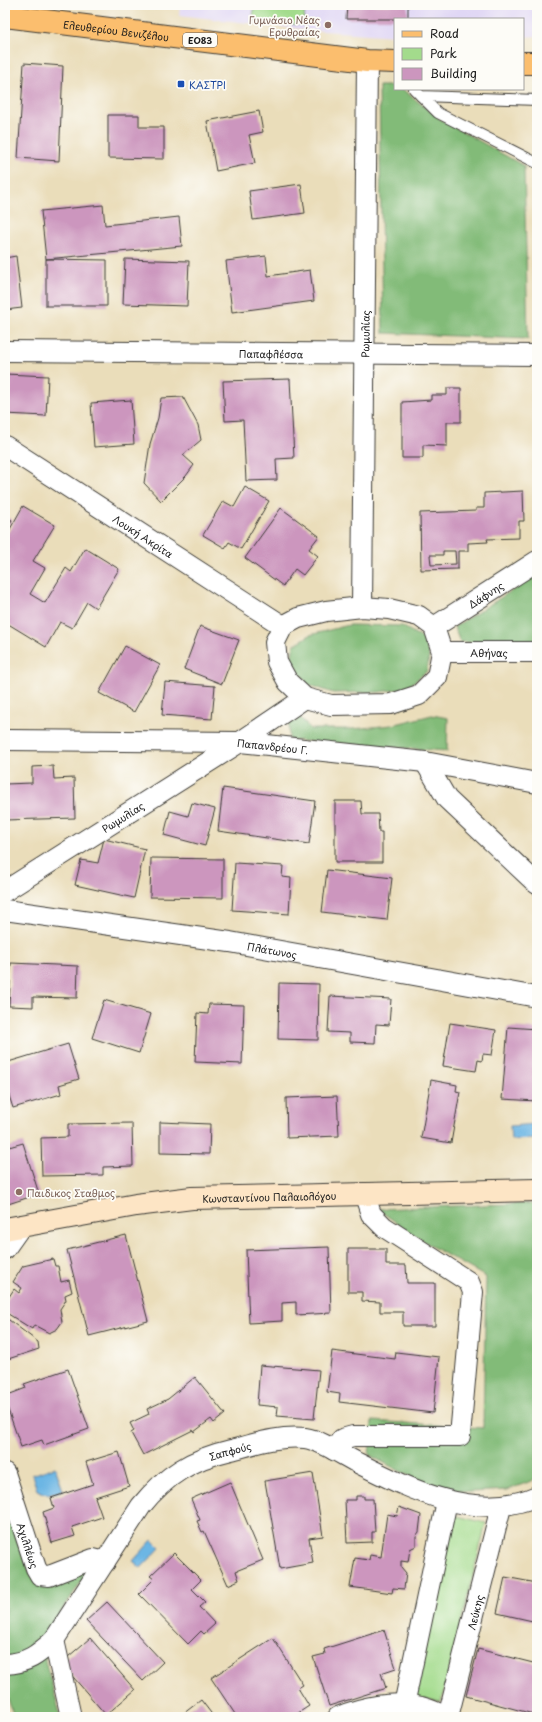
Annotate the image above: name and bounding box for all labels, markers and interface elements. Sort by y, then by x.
place label: Γυμνάσιο Νέας Ερυθραίας [249,12,320,39]
street label: Ελευθερίου Βενιζέλου [62,16,170,44]
legend [394,18,524,90]
marker: Γυμνάσιο Νέας Ερυθραίας [323,20,333,30]
text: Road [430,24,459,42]
road number: ΕΟ83 [183,33,217,47]
text: Park [430,44,457,62]
text: Building [430,64,477,82]
place label: ΚΑΣΤΡΙ [189,77,226,92]
marker: ΚΑΣΤΡΙ [176,79,186,89]
street label: Ρωμυλίας [357,310,372,358]
street label: Παπαφλέσσα [239,345,304,361]
street label: Λουκή Ακρίτα [110,511,177,561]
street label: Δάφνης [465,577,506,611]
street label: Αθήνας [470,645,508,660]
street label: Παπανδρέου Γ. [236,734,309,757]
street label: Ρωμυλίας [98,797,147,836]
street label: Πλάτωνος [246,938,298,961]
place label: Παιδικος Σταθμος [27,1185,115,1200]
marker: Παιδικος Σταθμος [14,1187,24,1197]
street label: Κωνσταντίνου Παλαιολόγου [202,1187,337,1205]
street label: Σαπφούς [207,1437,253,1463]
street label: Αχιλλέως [14,1520,43,1570]
street label: Λεύκης [463,1593,486,1631]

